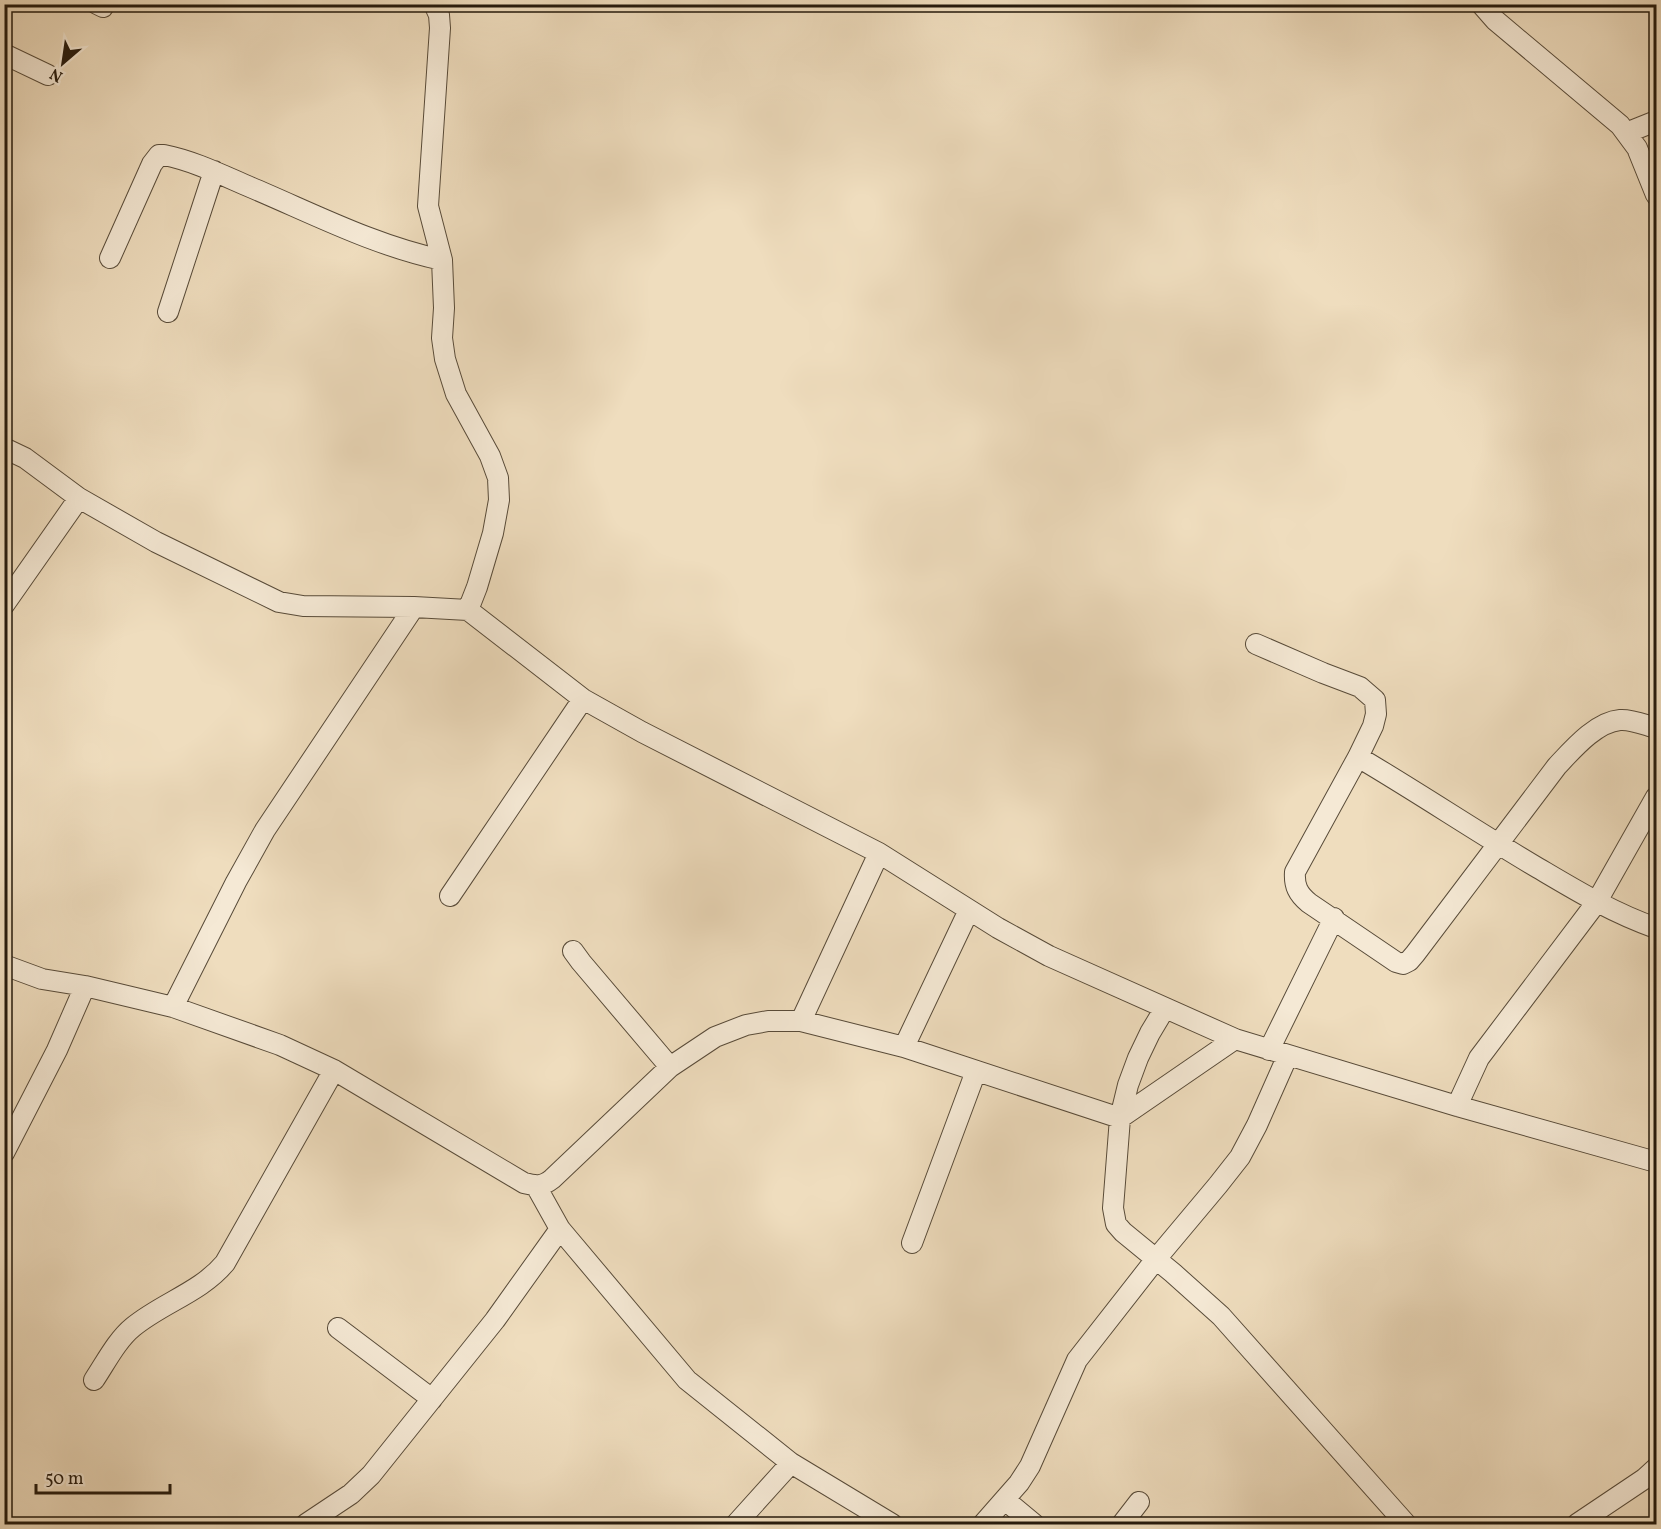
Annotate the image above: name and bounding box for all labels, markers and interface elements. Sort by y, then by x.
north arrow [33,33,93,93]
text: N [46,62,67,87]
scale bar [36,1457,170,1495]
text: 50 m [45,1467,84,1492]

